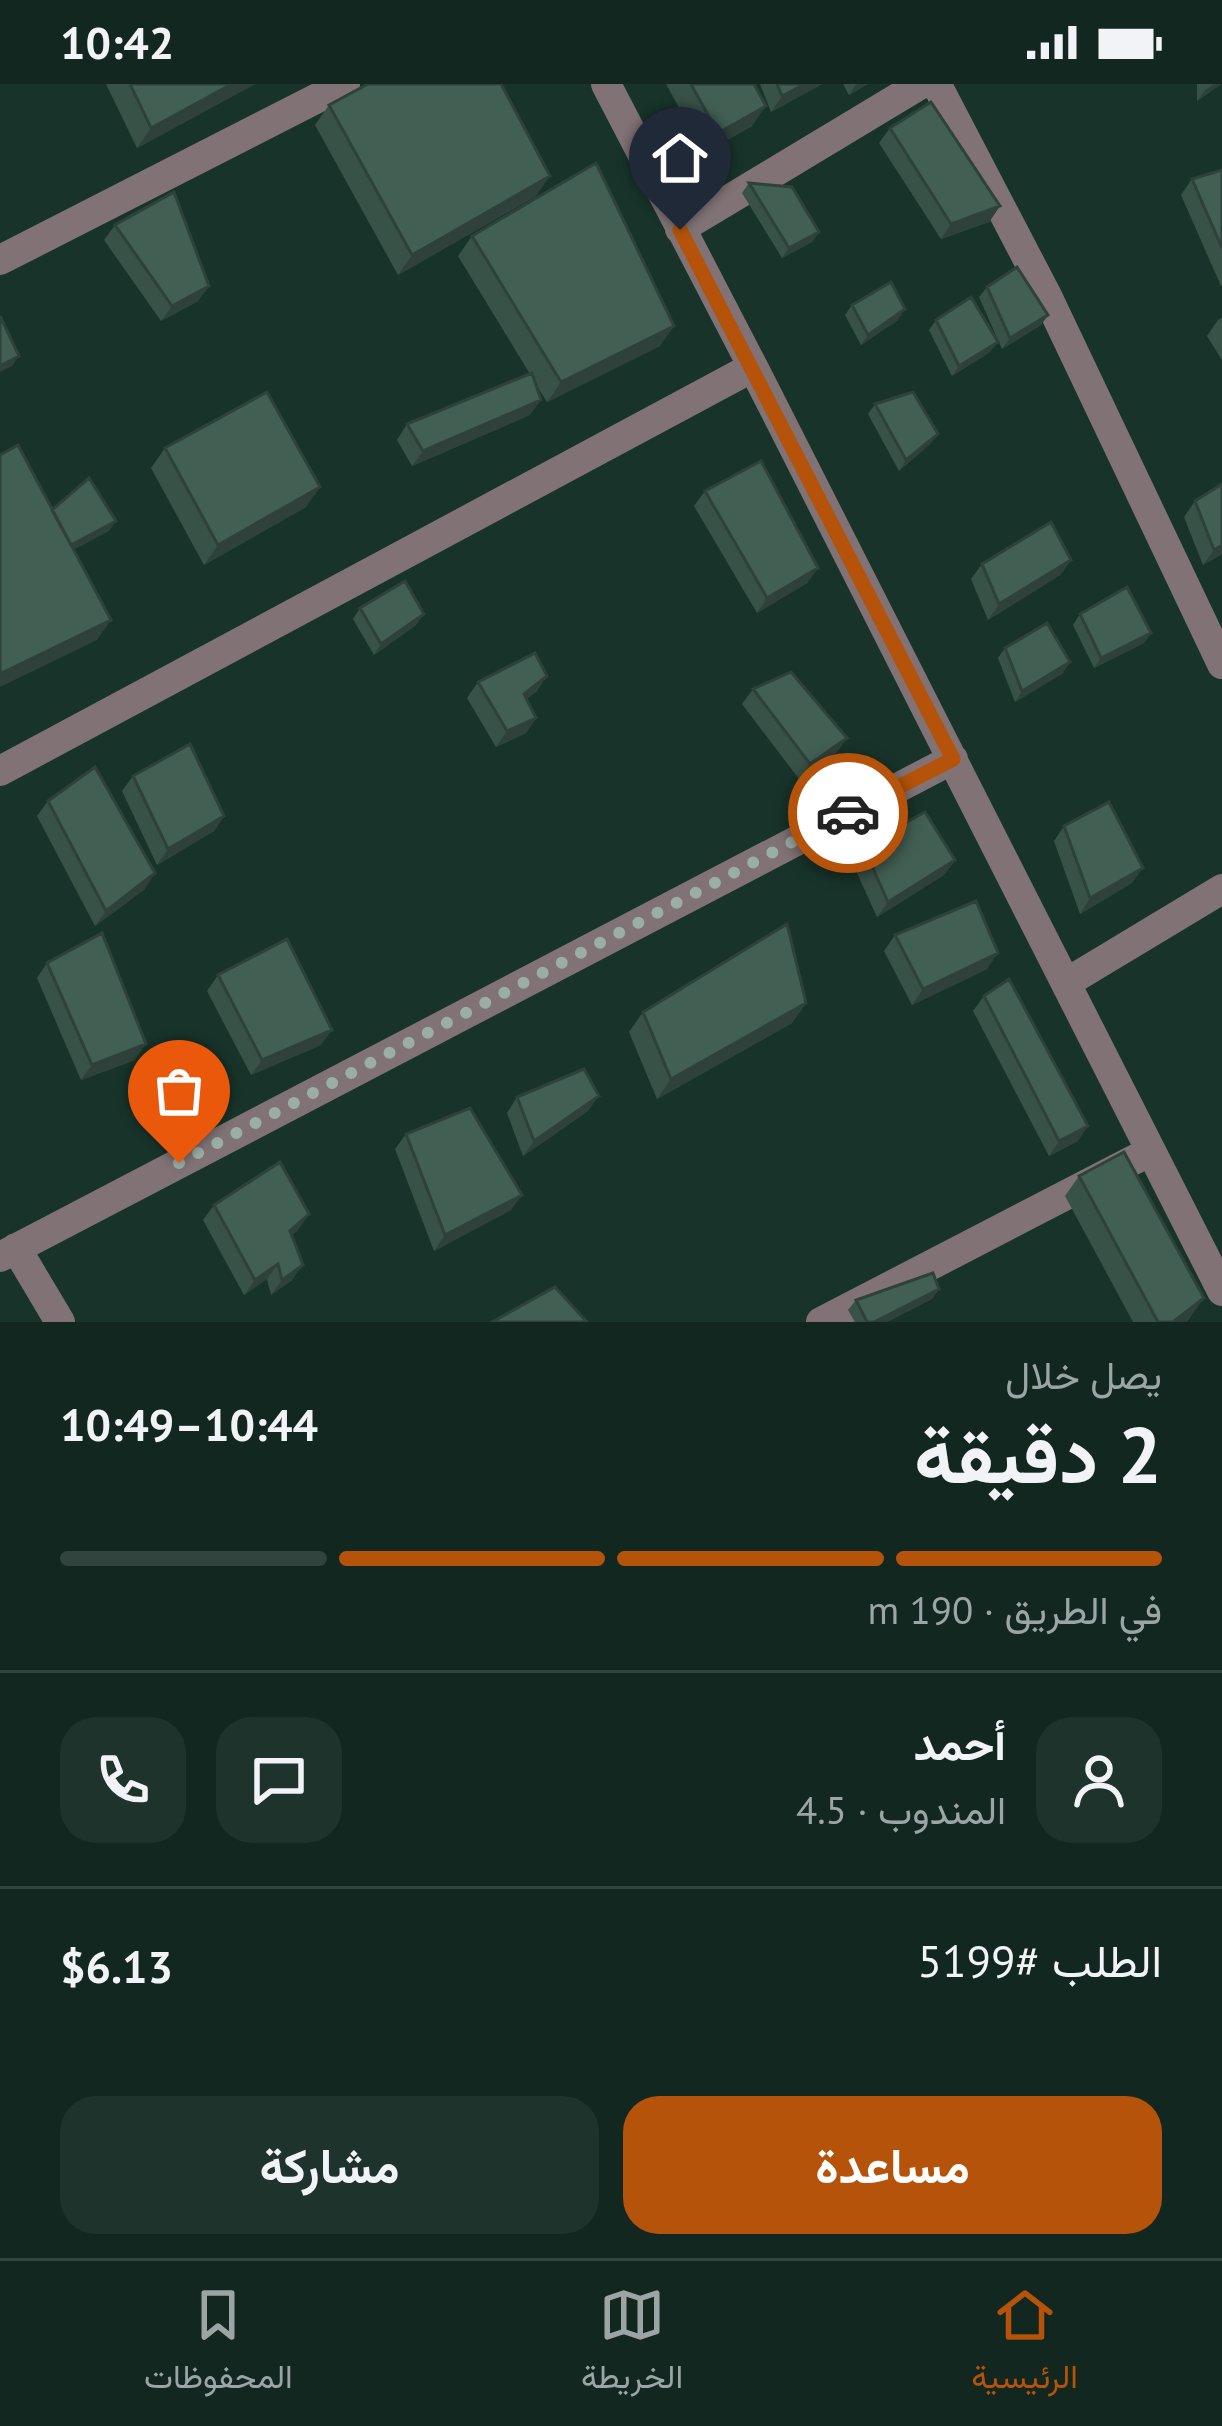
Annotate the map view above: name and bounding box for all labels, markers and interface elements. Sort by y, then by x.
text: 10:42 [60,13,174,71]
pin [629,107,731,230]
icon: home [647,125,713,191]
courier [788,753,908,873]
icon: car [815,780,881,846]
pin [128,1040,230,1163]
icon: bag [146,1058,212,1124]
text: يصل خلال [1005,1349,1162,1400]
text: 10:44–10:49 [60,1395,318,1453]
text: 2 دقيقة [914,1404,1162,1505]
text: في الطريق · 190 m [867,1584,1162,1635]
text: أحمد [914,1714,1006,1772]
button: phone [60,1717,186,1843]
button: chat [216,1717,342,1843]
button: person [1036,1717,1162,1843]
text: المندوب · 4.5 [796,1784,1006,1835]
text: الطلب #5199 [917,1931,1162,1989]
text: $6.13 [60,1937,173,1995]
button: مشاركة [60,2096,599,2234]
button: مساعدة [623,2096,1162,2234]
tab: المحفوظات [144,2282,293,2406]
tab: الخريطة [581,2282,683,2406]
tab: الرئيسية [971,2282,1078,2406]

